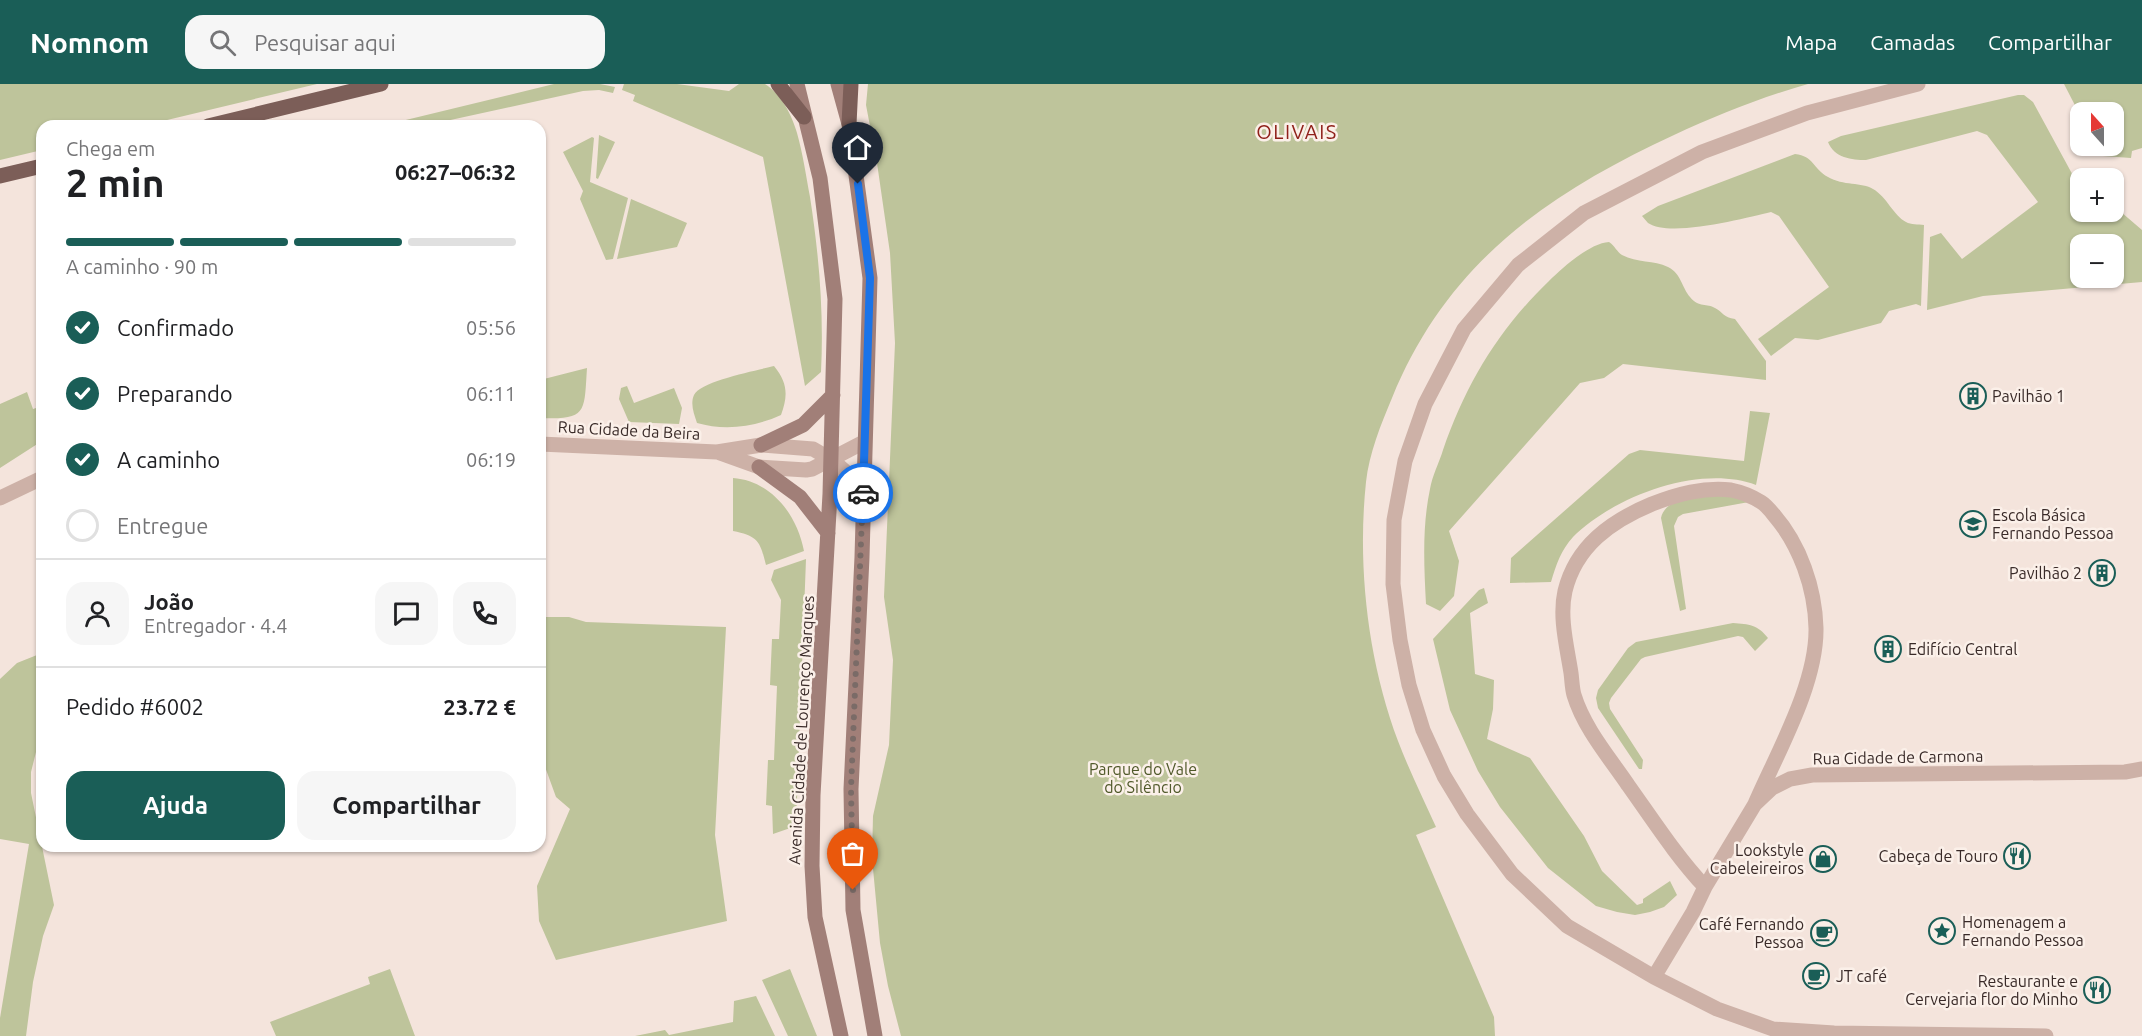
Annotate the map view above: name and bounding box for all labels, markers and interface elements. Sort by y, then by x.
search box [185,15,605,69]
icon: search [206,26,239,59]
text: Nomnom [30,27,149,58]
text: Pesquisar aqui [254,30,396,55]
text: Mapa [1785,30,1837,54]
text: Camadas [1870,30,1955,54]
text: Compartilhar [1988,30,2112,54]
north arrow [2070,102,2124,156]
map controls [2070,102,2124,288]
district label: OLIVAIS [1256,120,1338,143]
pin [832,122,883,184]
icon: home [841,131,874,164]
text: Chega em [66,137,155,160]
text: 06:27–06:32 [395,159,516,184]
text: 2 min [66,161,165,204]
button: + [2070,168,2124,222]
button: − [2070,234,2124,288]
text: A caminho · 90 m [66,255,218,278]
icon: check [66,311,99,344]
text: Confirmado [117,315,234,340]
text: 05:56 [466,316,516,339]
icon: check [66,377,99,410]
text: Preparando [117,381,233,406]
building icon: Pavilhão 1 [1958,381,1988,411]
text: 06:11 [466,382,516,405]
place label: Pavilhão 1 [1992,387,2065,405]
street label: Rua Cidade da Beira [557,417,701,443]
icon: check [66,443,99,476]
text: A caminho [117,447,220,472]
text: 06:19 [466,448,516,471]
courier [833,463,893,523]
icon: car [847,477,880,510]
place label: Escola Básica Fernando Pessoa [1992,506,2114,542]
school or university icon: Escola Básica Fernando Pessoa [1958,509,1988,539]
text: Entregue [117,513,208,538]
building icon: Pavilhão 2 [2087,558,2117,588]
place label: Pavilhão 2 [2009,564,2082,582]
button: person [66,582,129,645]
button: chat [375,582,438,645]
button: phone [453,582,516,645]
text: João [144,589,194,614]
street label: Avenida Cidade de Lourenço Marques [785,595,817,865]
text: Entregador · 4.4 [144,614,287,637]
building icon: Edifício Central [1873,634,1903,664]
place label: Edifício Central [1908,640,2018,658]
text: Pedido #6002 [66,694,204,719]
text: 23.72 € [443,694,516,719]
street label: Rua Cidade de Carmona [1813,747,1983,767]
park label: Parque do Vale do Silêncio [1089,760,1197,796]
button: Ajuda [66,771,285,840]
button: Compartilhar [297,771,516,840]
pin [827,828,878,890]
icon: bag [836,837,869,870]
place label: Lookstyle Cabeleireiros [1710,841,1804,877]
restaurant icon: Cabeça de Touro [2002,841,2032,871]
shop icon: Lookstyle Cabeleireiros [1808,844,1838,874]
place label: Cabeça de Touro [1879,847,1998,865]
place label: Homenagem a Fernando Pessoa [1962,913,2084,949]
place label: Café Fernando Pessoa [1699,915,1804,951]
place icon: Homenagem a Fernando Pessoa [1927,916,1957,946]
cafe icon: Café Fernando Pessoa [1809,918,1839,948]
cafe icon: JT café [1801,961,1831,991]
place label: JT café [1836,967,1887,985]
place label: Restaurante e Cervejaria flor do Minho [1905,972,2078,1008]
restaurant icon: Restaurante e Cervejaria flor do Minho [2082,975,2112,1005]

